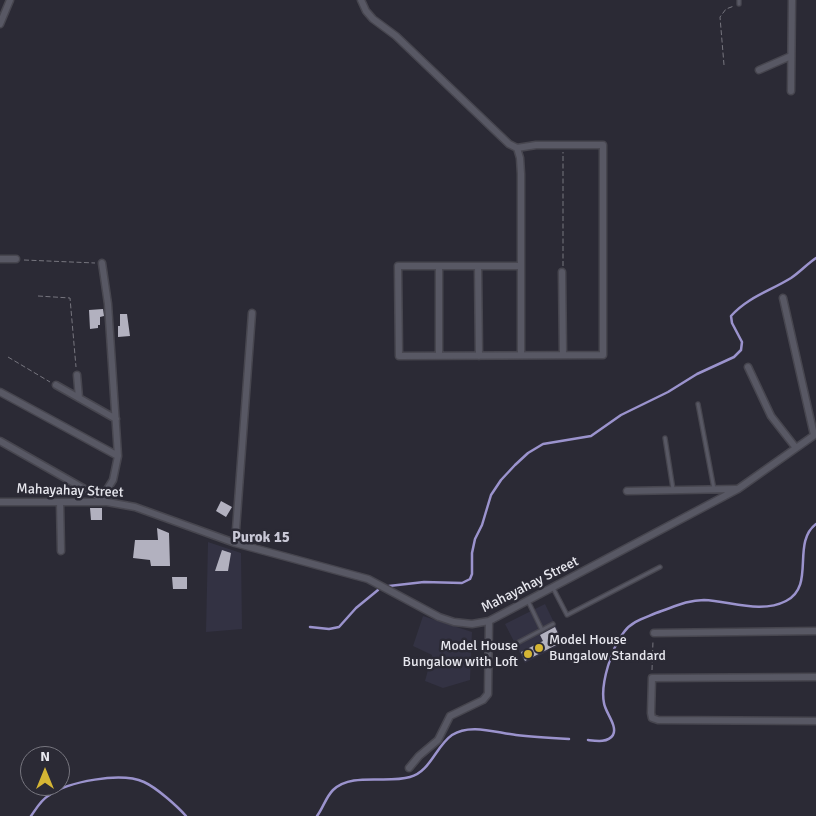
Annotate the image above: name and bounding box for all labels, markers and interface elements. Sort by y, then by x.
street label: Mahayahay Street [16,481,124,501]
district label: Purok 15 [232,529,290,547]
street label: Mahayahay Street [478,553,582,617]
place label: Model House Bungalow Standard [549,632,666,664]
place label: Model House Bungalow with Loft [403,638,518,670]
marker: Model House Bungalow Standard [533,642,545,654]
marker: Model House Bungalow with Loft [522,648,534,660]
north arrow [20,746,70,796]
text: N [40,748,50,765]

